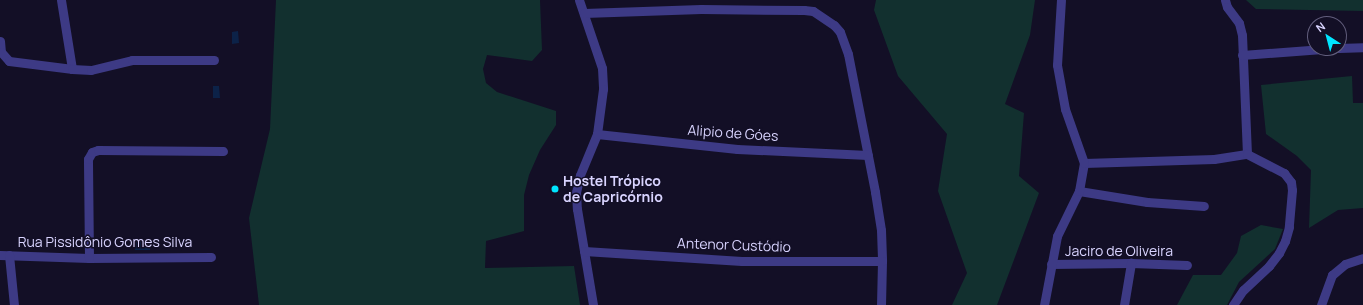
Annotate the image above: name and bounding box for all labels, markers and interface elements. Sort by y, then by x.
north arrow [1307,16,1347,56]
text: N [1313,18,1328,35]
street label: Alipio de Góes [687,121,779,145]
place label: Hostel Trópico de Capricórnio [563,173,663,206]
marker: Hostel Trópico de Capricórnio [550,184,560,194]
street label: Rua Pissidônio Gomes Silva [18,234,192,250]
street label: Antenor Custódio [677,235,791,255]
street label: Jaciro de Oliveira [1065,243,1173,259]

